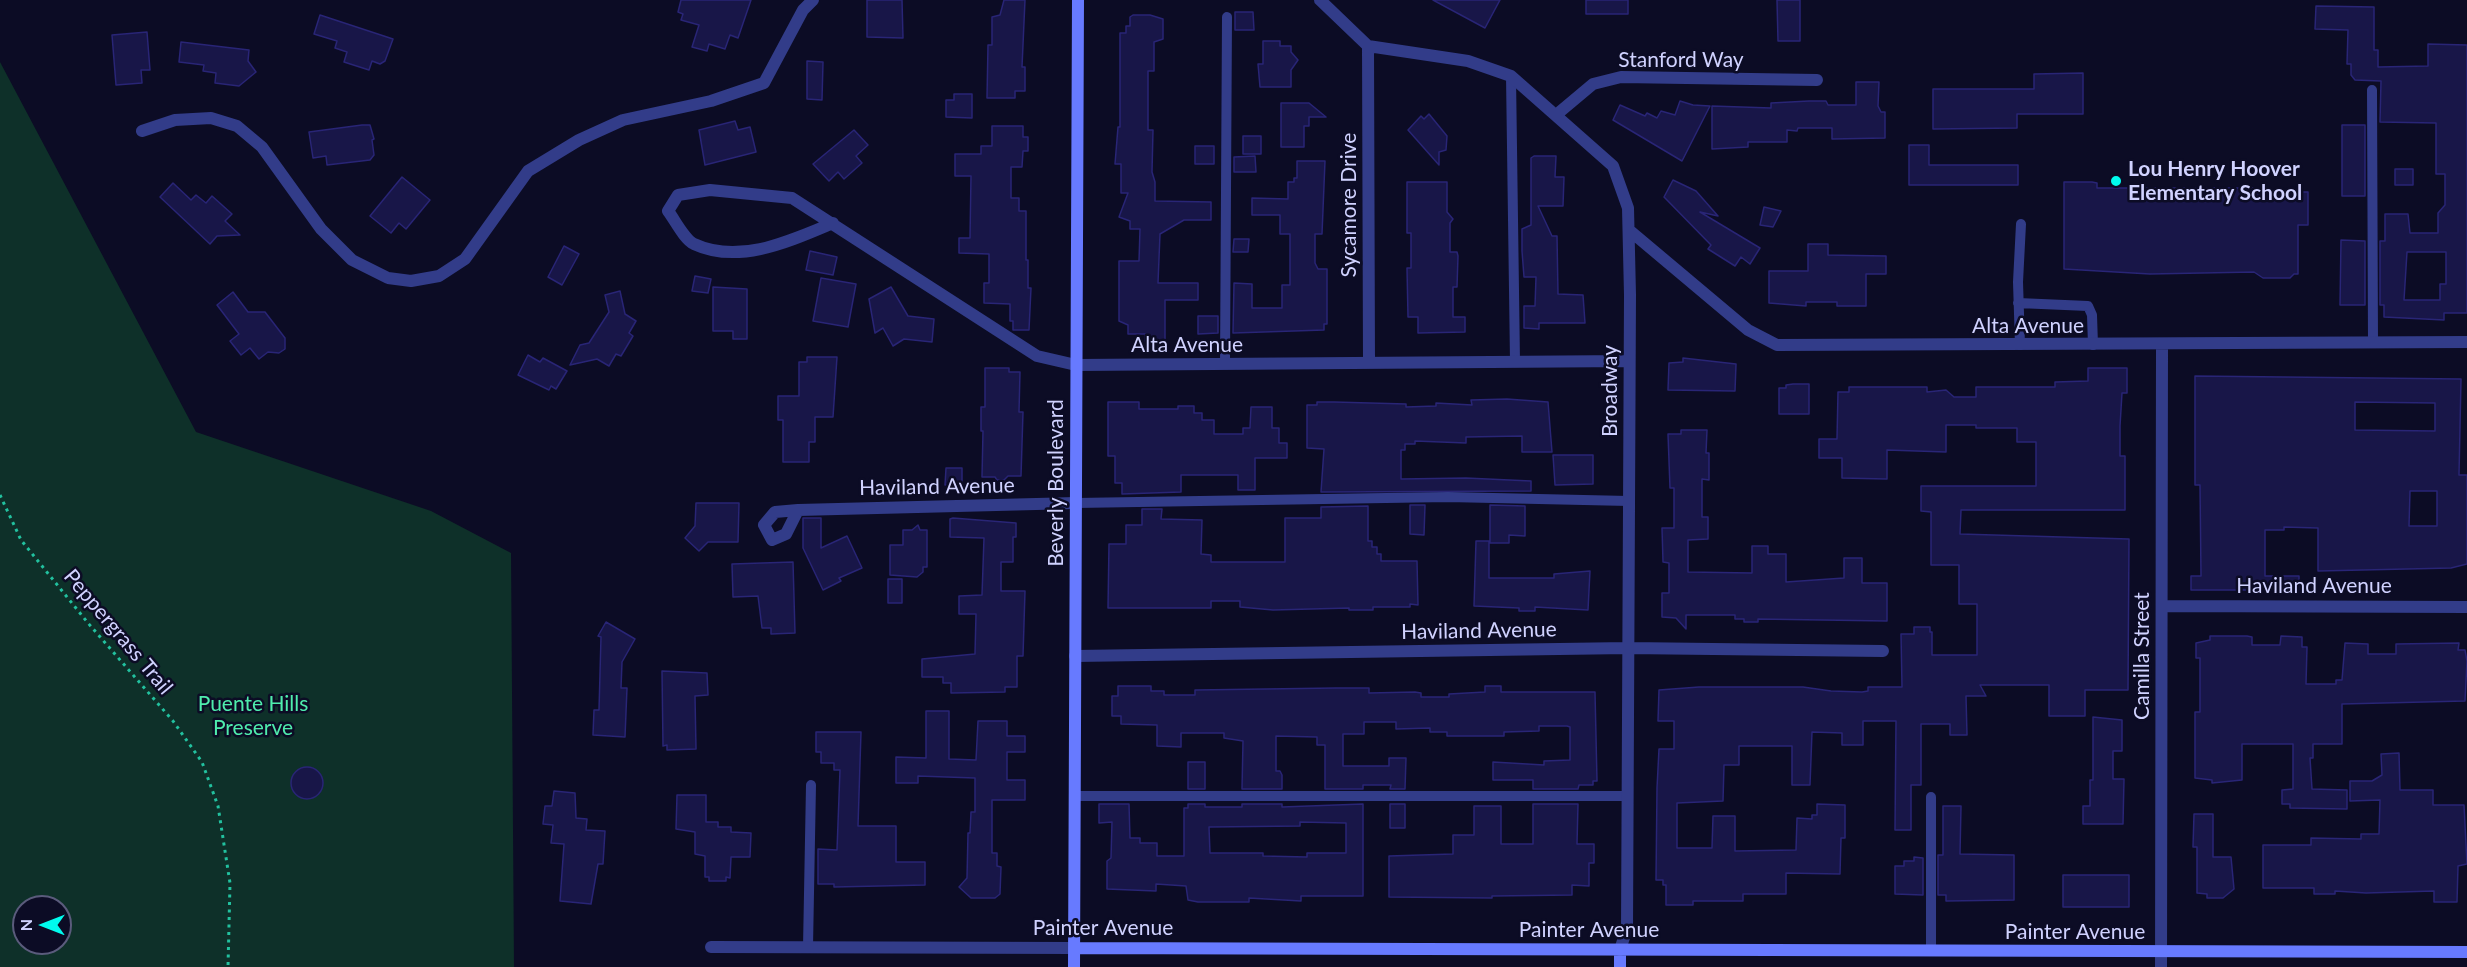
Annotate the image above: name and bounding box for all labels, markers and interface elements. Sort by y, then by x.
street label: Stanford Way [1618,47,1744,73]
street label: Sycamore Drive [1336,133,1362,277]
place label: Lou Henry Hoover Elementary School [2128,156,2302,206]
marker: Lou Henry Hoover Elementary School [2109,174,2123,188]
street label: Alta Avenue [1972,313,2084,339]
street label: Alta Avenue [1131,332,1243,358]
street label: Broadway [1597,345,1623,437]
street label: Beverly Boulevard [1043,399,1069,567]
street label: Haviland Avenue [859,473,1015,501]
street label: Peppergrass Trail [58,564,178,700]
street label: Haviland Avenue [2236,573,2392,599]
street label: Camilla Street [2129,592,2155,720]
street label: Haviland Avenue [1401,617,1557,645]
park label: Puente Hills Preserve [198,691,308,741]
north arrow [12,895,72,955]
street label: Painter Avenue [1033,915,1173,941]
street label: Painter Avenue [1519,917,1659,943]
text: N [16,919,35,931]
street label: Painter Avenue [2005,919,2145,945]

